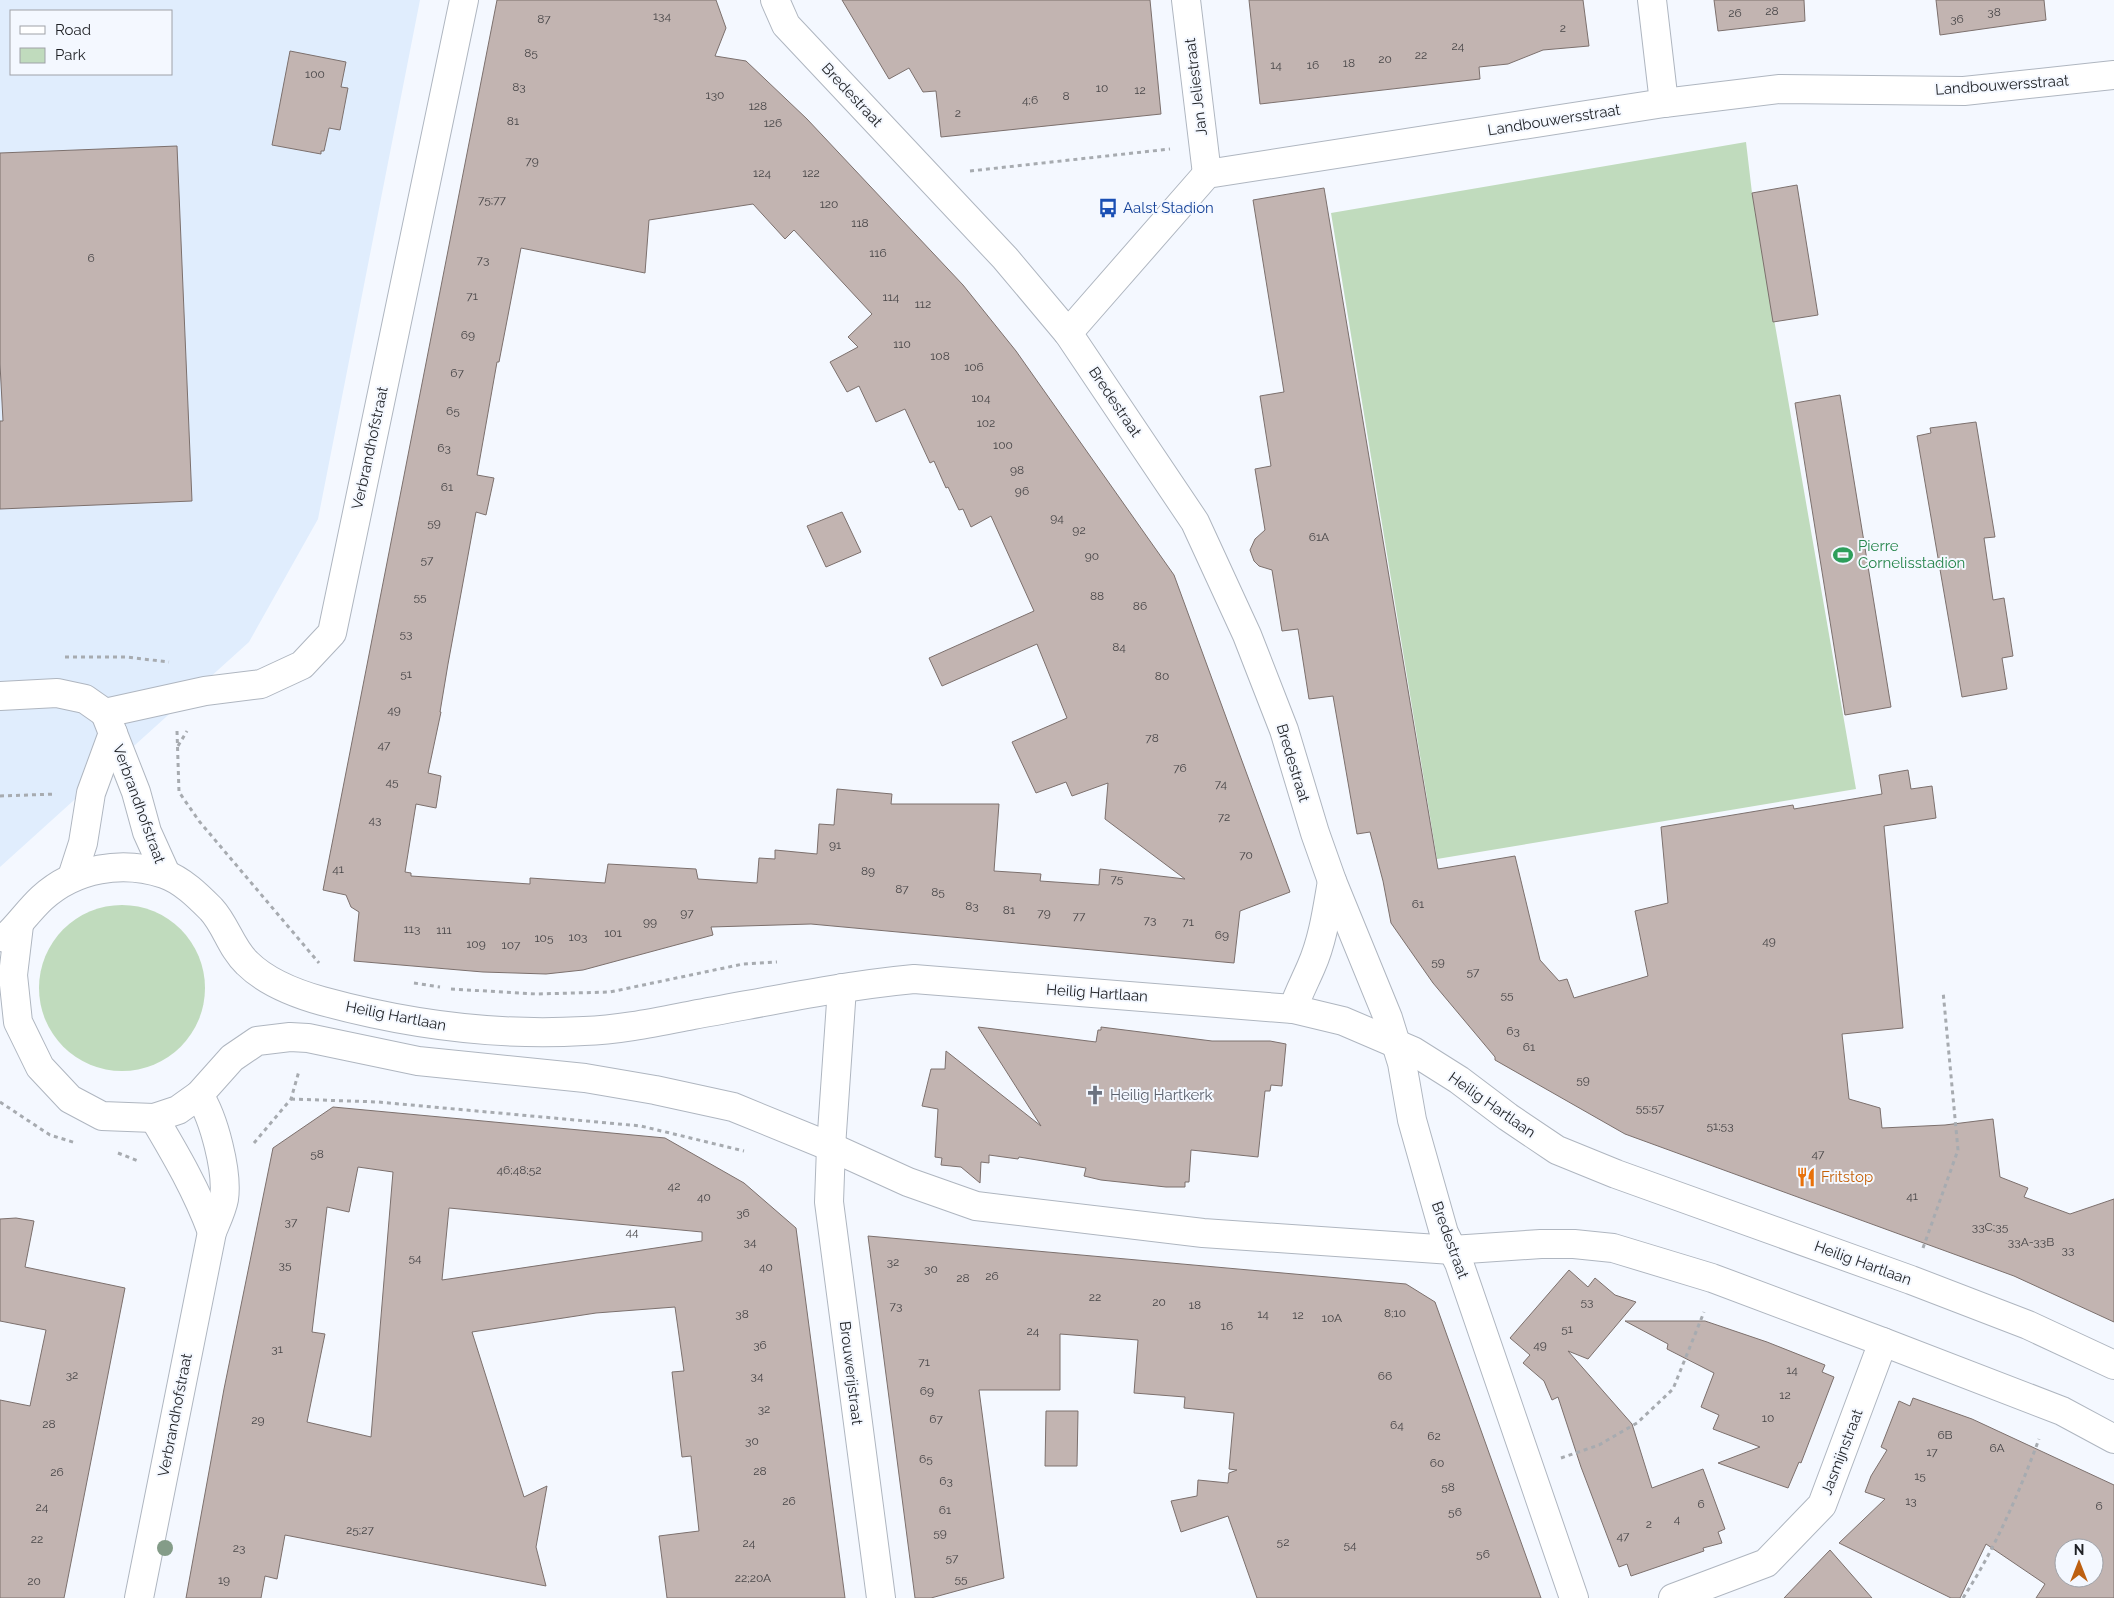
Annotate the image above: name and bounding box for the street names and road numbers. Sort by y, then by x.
street label: Jan Jeliestraat [1181,37,1211,137]
street label: Bredestraat [818,59,886,131]
street label: Landbouwersstraat [1934,71,2070,99]
street label: Landbouwersstraat [1486,101,1622,139]
street label: Bredestraat [1085,363,1145,441]
street label: Verbrandhofstraat [348,385,392,511]
street label: Bredestraat [1273,722,1313,804]
street label: Verbrandhofstraat [109,742,169,866]
street label: Heilig Hartlaan [1045,980,1149,1006]
street label: Heilig Hartlaan [344,997,448,1035]
street label: Heilig Hartlaan [1445,1068,1539,1142]
street label: Bredestraat [1428,1199,1472,1281]
street label: Heilig Hartlaan [1812,1237,1914,1289]
street label: Brouwerijstraat [836,1320,866,1426]
street label: Verbrandhofstraat [154,1352,196,1478]
street label: Jasmijnstraat [1817,1407,1867,1497]

